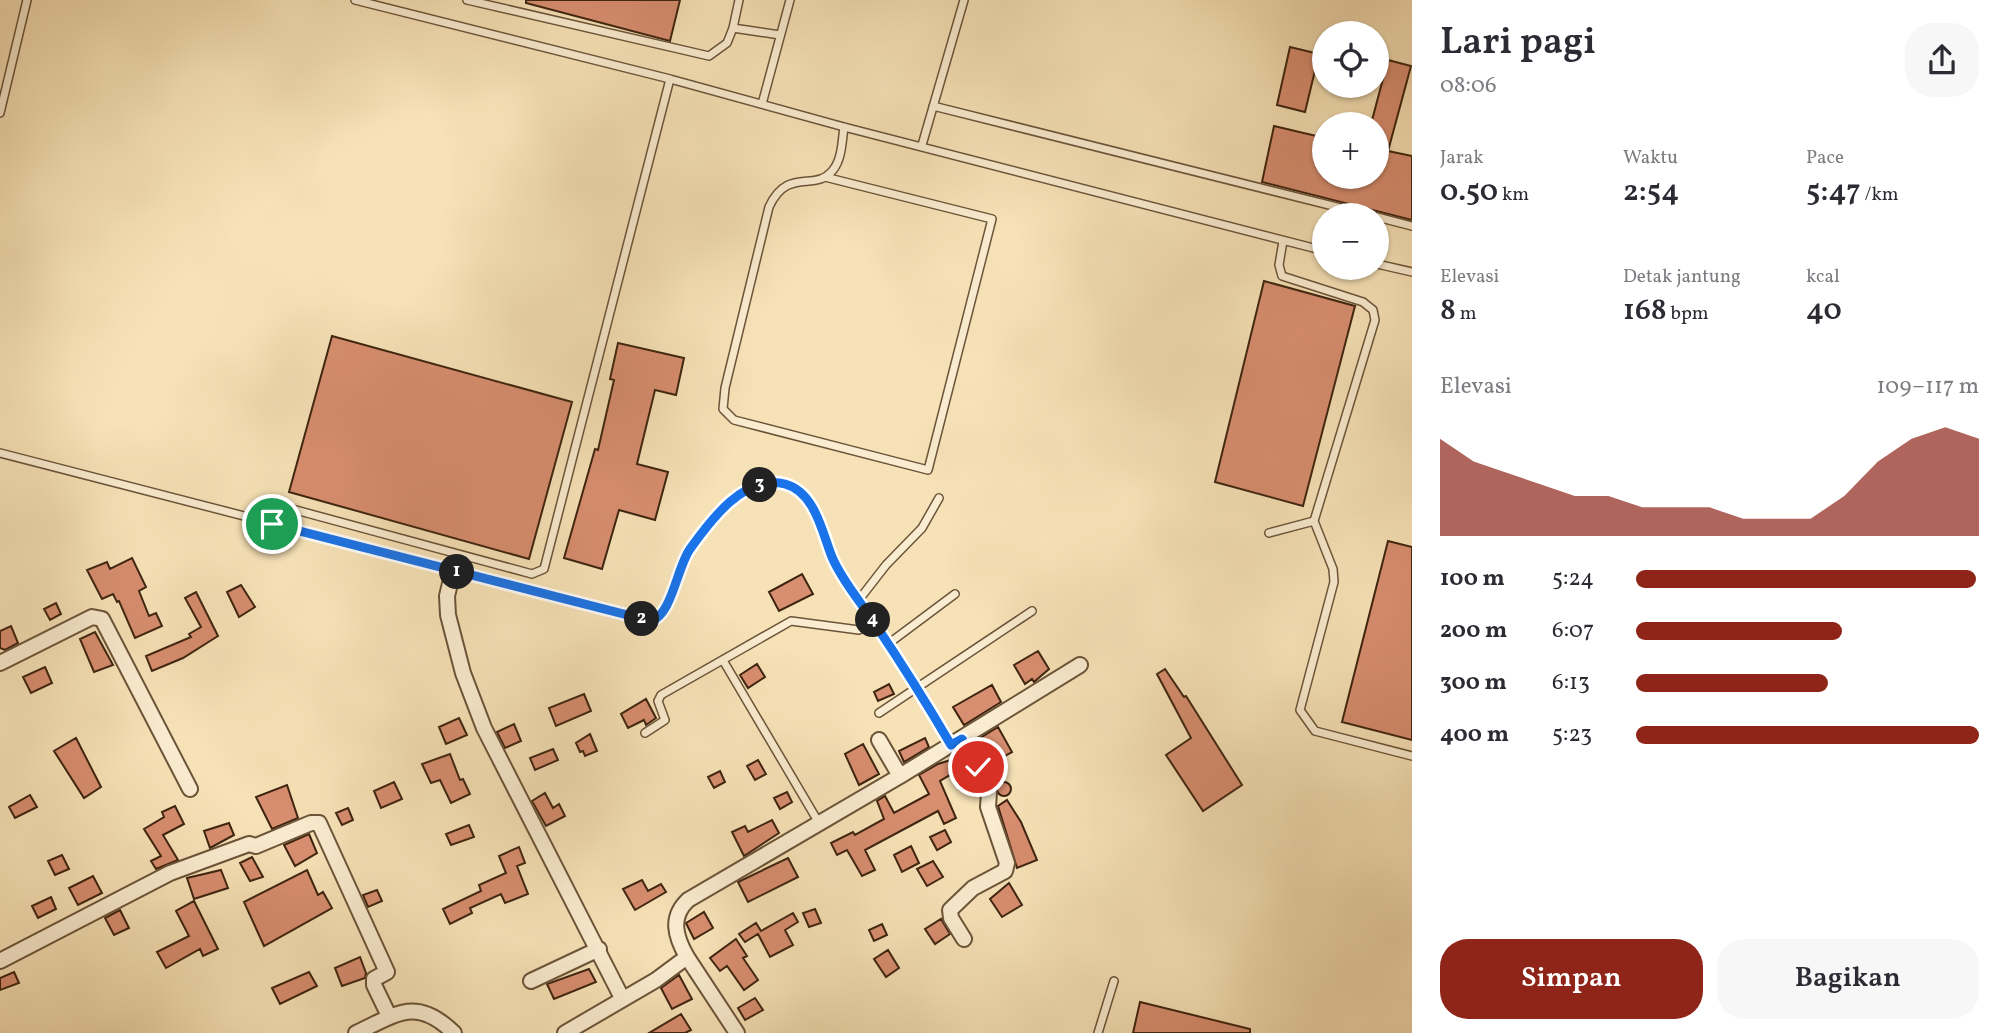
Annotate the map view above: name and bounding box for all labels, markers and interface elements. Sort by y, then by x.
text: Lari pagi [1440,17,1596,70]
map controls [1312,21,1389,280]
button: locate [1312,21,1389,98]
button: share [1905,23,1979,97]
text: 08:06 [1440,70,1497,102]
button: + [1312,112,1389,189]
text: Jarak [1440,145,1484,171]
text: Waktu [1623,145,1678,171]
text: Pace [1806,145,1844,171]
text: 0.50 [1440,171,1498,213]
text: 2:54 [1623,171,1679,213]
text: 5:47 [1806,171,1861,213]
text: km [1498,182,1529,208]
text: /km [1861,182,1899,208]
button: − [1312,203,1389,280]
text: Elevasi [1440,264,1499,290]
text: Detak jantung [1623,264,1741,290]
text: kcal [1806,264,1840,290]
text: 8 [1440,290,1456,332]
text: 168 [1623,290,1667,332]
text: 40 [1806,290,1842,332]
text: m [1456,301,1477,327]
text: bpm [1667,301,1709,327]
text: Elevasi [1440,371,1512,403]
text: 109–117 m [1876,371,1979,403]
pin: 3 [742,468,778,503]
text: 3 [755,471,764,497]
pin [242,494,302,554]
icon: arrive [253,505,291,543]
pin: 1 [440,554,475,590]
text: 1 [453,558,460,584]
text: 100 m [1440,563,1505,595]
text: 5:24 [1552,563,1594,595]
pin: 2 [624,602,660,636]
pin: 4 [856,602,890,638]
text: 2 [637,605,646,631]
text: 4 [867,606,878,632]
text: 200 m [1440,615,1507,647]
text: 6:07 [1552,615,1594,647]
text: 300 m [1440,667,1507,699]
text: 6:13 [1552,667,1590,699]
text: 400 m [1440,719,1509,751]
text: 5:23 [1552,719,1592,751]
pin [948,737,1008,797]
icon: check [959,748,997,786]
button: Simpan [1440,939,1703,1019]
button: Bagikan [1717,939,1979,1019]

